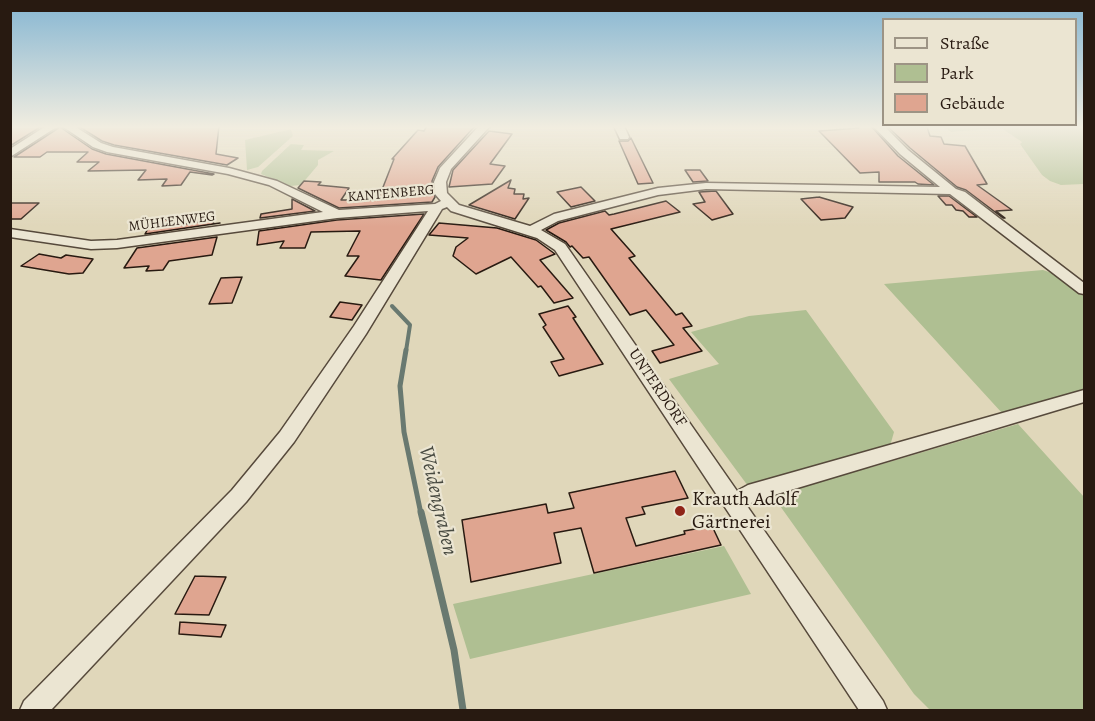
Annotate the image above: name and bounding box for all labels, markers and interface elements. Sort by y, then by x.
legend [882,18,1077,126]
text: Straße [940,31,989,55]
text: Park [940,61,974,85]
text: Gebäude [940,91,1005,115]
street label: KANTENBERG [347,182,435,206]
street label: MÜHLENWEG [128,208,216,236]
street label: UNTERDORF [624,345,690,431]
water label: Weidengraben [412,444,462,558]
place label: Krauth Adolf Gärtnerei [692,488,797,535]
marker: Krauth Adolf Gärtnerei [673,504,687,518]

